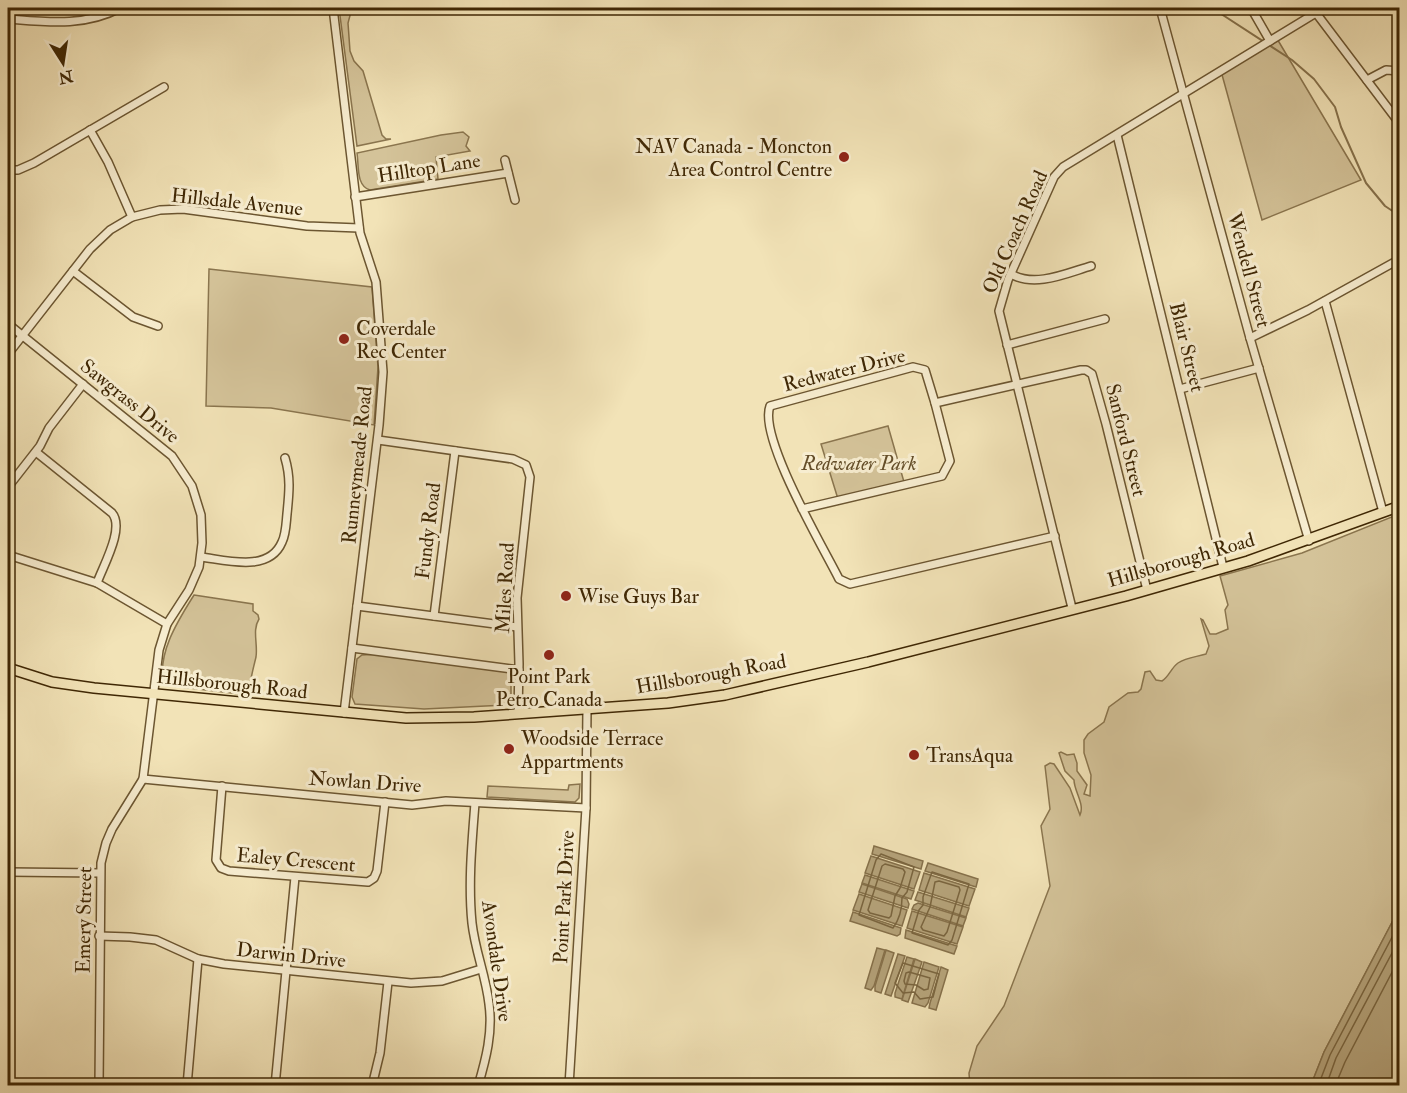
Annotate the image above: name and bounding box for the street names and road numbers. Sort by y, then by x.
street label: Hilltop Lane [376,148,482,189]
street label: Old Coach Road [977,166,1053,298]
street label: Hillsdale Avenue [170,183,304,221]
street label: Wendell Street [1221,209,1276,331]
street label: Blair Street [1164,300,1210,395]
street label: Redwater Drive [780,343,908,397]
street label: Sawgrass Drive [75,353,185,449]
street label: Sanford Street [1100,381,1152,499]
street label: Runneymeade Road [336,385,378,545]
street label: Fundy Road [410,481,446,581]
street label: Hillsborough Road [1105,527,1258,593]
street label: Miles Road [490,542,520,634]
street label: Hillsborough Road [634,648,788,700]
street label: Hillsborough Road [155,664,309,704]
street label: Nowlan Drive [308,766,422,798]
street label: Point Park Drive [548,830,580,964]
street label: Ealey Crescent [236,842,357,878]
street label: Emery Street [71,866,97,974]
street label: Avondale Drive [476,898,518,1023]
street label: Darwin Drive [235,937,347,973]

